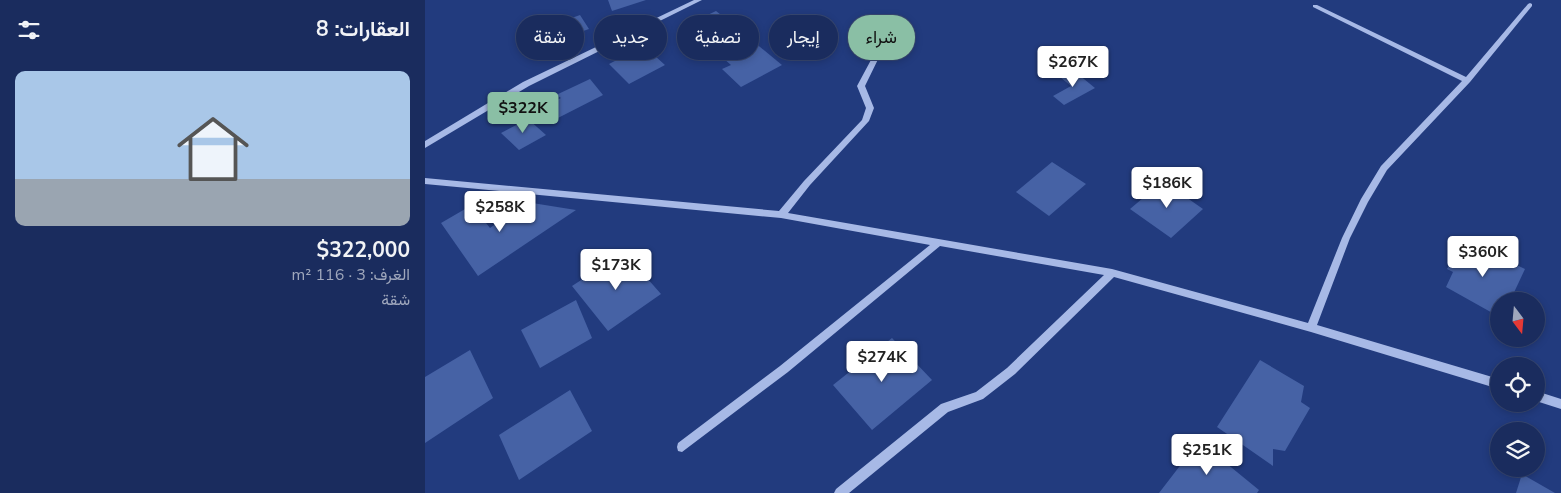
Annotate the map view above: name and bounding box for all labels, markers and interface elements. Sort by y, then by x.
text: العقارات: 8 [316,15,410,43]
chip: شقة [516,15,584,60]
chip: جديد [594,15,667,60]
chip: تصفية [677,15,759,60]
chip: إيجار [769,15,838,60]
chip: شراء [848,15,915,60]
icon: filters [15,16,43,44]
pin: $267K [1038,46,1108,88]
text: $267K [1048,51,1098,73]
pin: $322K [488,92,558,134]
text: $322K [498,97,548,119]
icon: home [168,104,258,194]
pin: $186K [1132,166,1202,209]
text: $186K [1142,172,1192,194]
pin: $258K [465,190,535,233]
text: $258K [475,196,525,218]
text: $322,000 [317,236,410,264]
pin: $360K [1448,236,1518,278]
text: $360K [1458,241,1508,263]
pin: $173K [581,248,651,291]
text: $173K [591,254,641,276]
text: الغرف: 3 · 116 m² [292,264,410,286]
text: شقة [381,289,410,311]
north arrow [1490,292,1545,348]
map controls [1490,292,1545,477]
pin: $274K [847,340,917,383]
text: $274K [857,346,907,368]
button: locate [1490,357,1545,412]
button: layers [1490,422,1545,477]
pin: $251K [1172,434,1242,476]
text: $251K [1182,439,1232,461]

